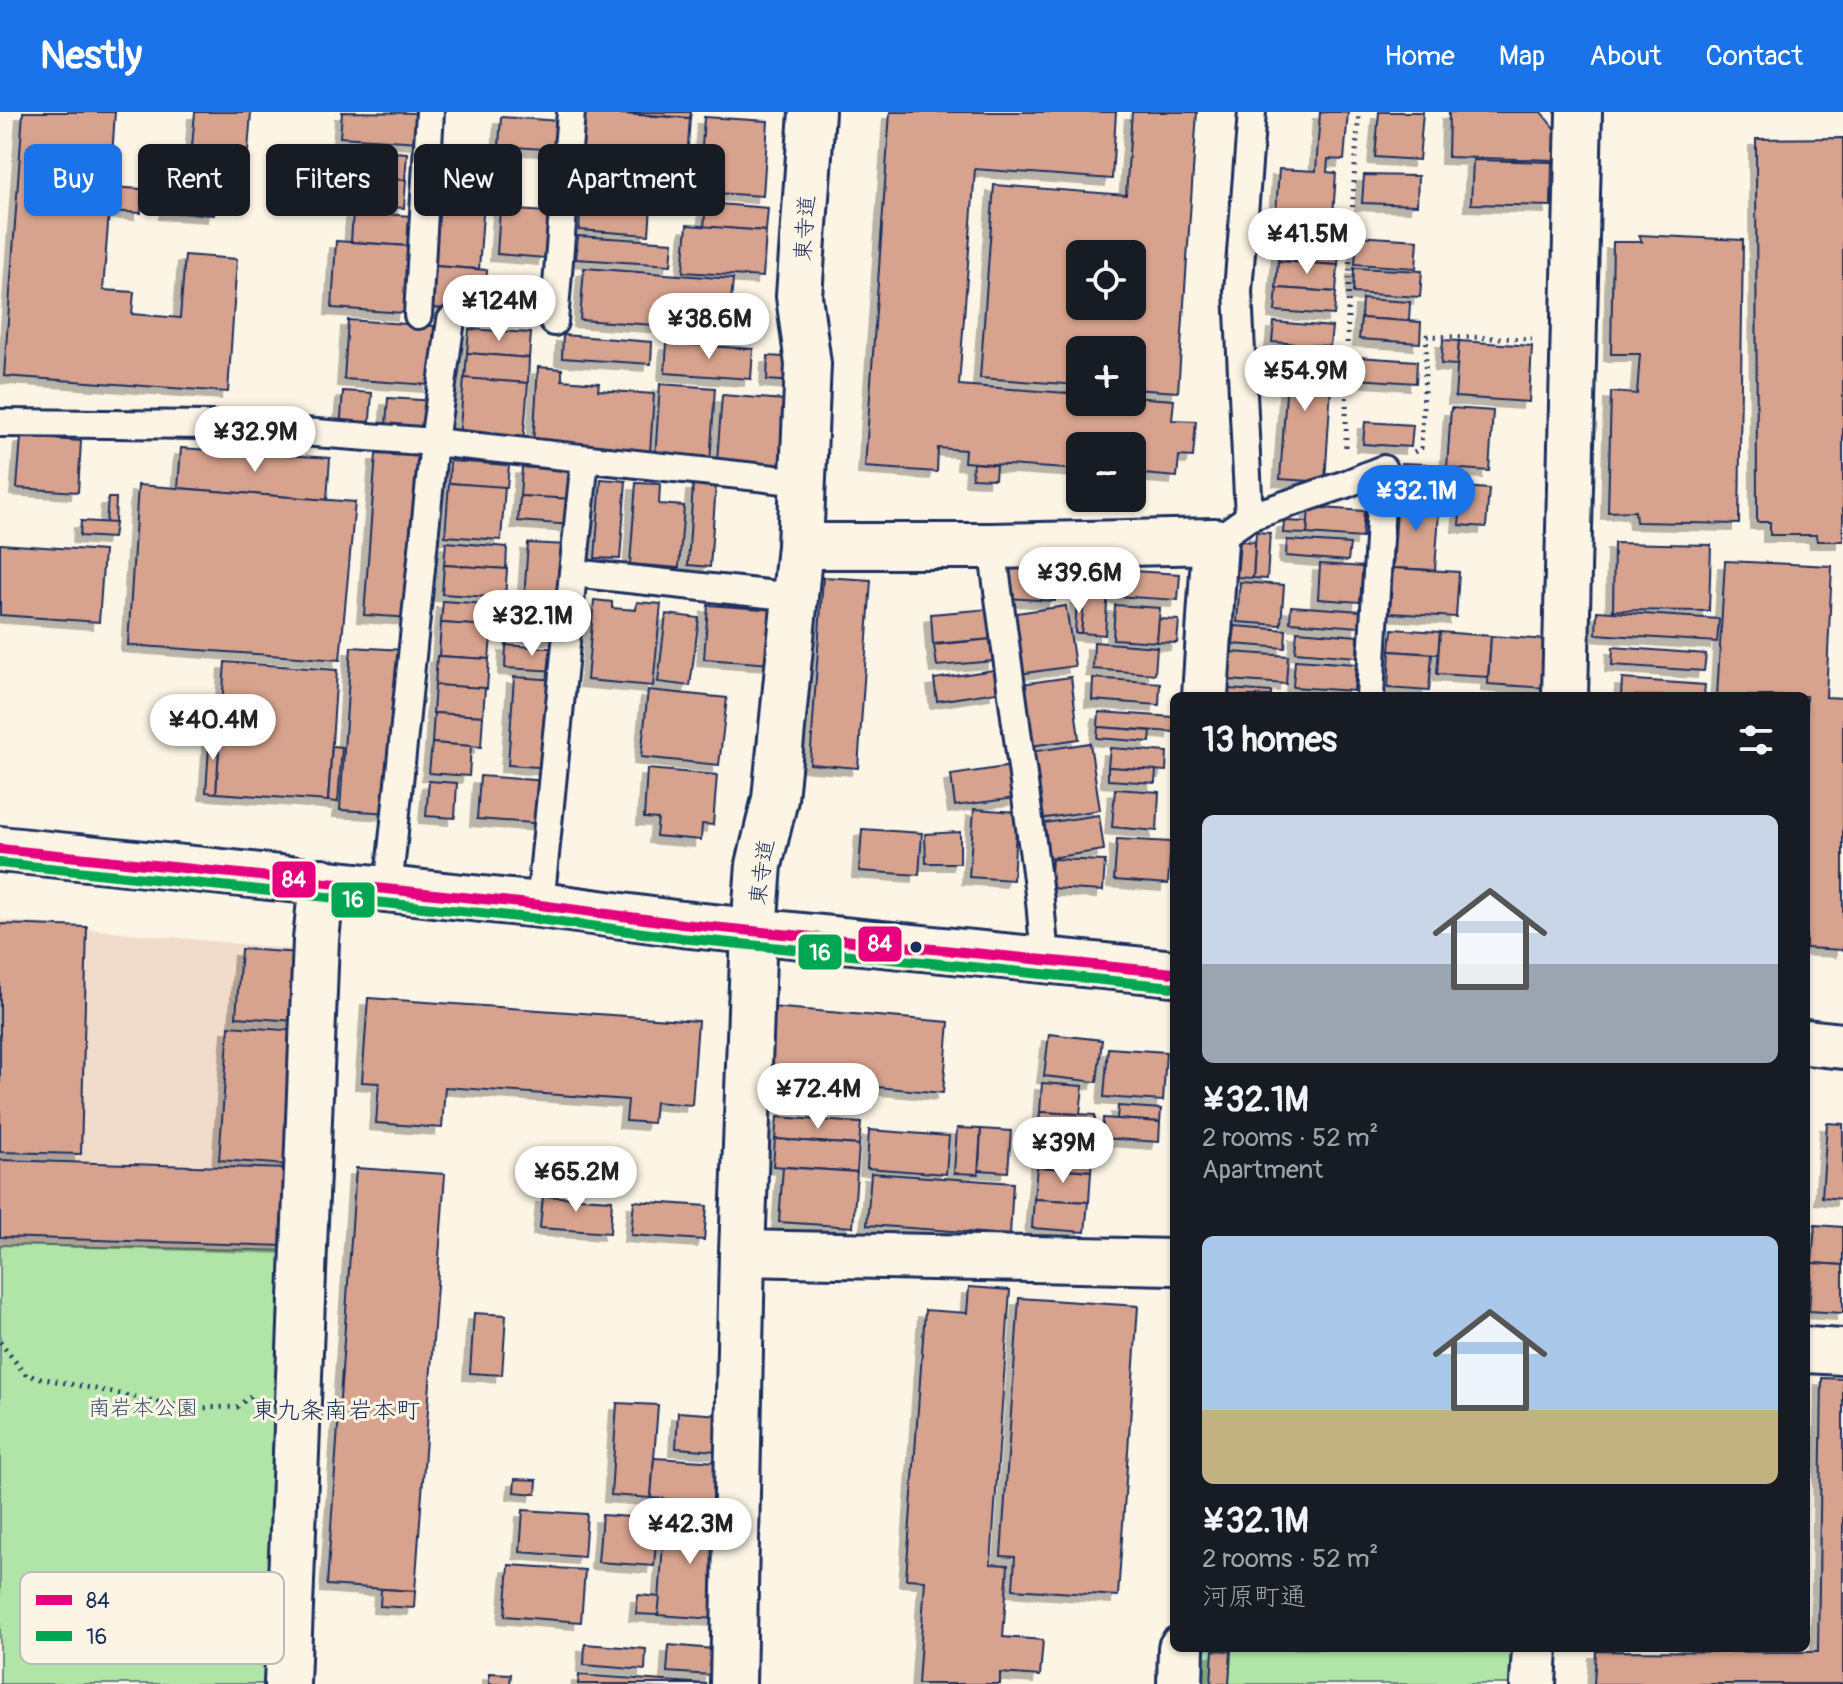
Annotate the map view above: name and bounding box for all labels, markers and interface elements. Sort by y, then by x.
text: Nestly [40,32,142,80]
text: Home [1384,39,1455,74]
text: Map [1499,39,1545,74]
text: About [1589,39,1662,74]
text: Contact [1706,39,1803,74]
chip: Buy [24,144,122,216]
chip: Rent [138,144,250,216]
chip: Filters [266,144,398,216]
chip: New [414,144,522,216]
chip: Apartment [538,144,725,216]
street label: 東寺道 [789,194,821,262]
pin: ¥41.5M [1242,208,1372,276]
text: ¥41.5M [1266,218,1348,250]
map controls [1066,240,1146,512]
button: locate [1066,240,1146,320]
pin: ¥124M [443,275,555,343]
text: ¥124M [461,285,537,317]
pin: ¥38.6M [644,293,774,361]
text: ¥38.6M [666,303,752,335]
button: + [1066,336,1146,416]
pin: ¥54.9M [1240,345,1370,413]
text: ¥54.9M [1262,355,1348,387]
pin: ¥32.9M [190,406,320,474]
text: ¥32.9M [213,416,297,448]
button: − [1066,432,1146,512]
pin: ¥32.1M [1351,465,1481,533]
text: ¥32.1M [1375,475,1457,507]
pin: ¥39.6M [1014,547,1144,615]
text: ¥39.6M [1036,557,1122,589]
pin: ¥32.1M [467,590,597,658]
text: ¥32.1M [491,600,573,632]
pin: ¥40.4M [148,694,278,762]
text: ¥40.4M [168,704,258,736]
icon: filters [1734,718,1778,762]
text: 13 homes [1202,719,1337,762]
street label: 東寺道 [744,838,780,907]
line badge: 84 [271,860,317,899]
text: 84 [282,866,306,894]
icon: home [1418,867,1562,1011]
line badge: 16 [330,881,376,919]
text: 16 [342,886,364,914]
line badge: 84 [857,925,903,963]
text: 84 [868,930,892,958]
line badge: 16 [797,933,843,971]
text: 16 [809,939,831,967]
unlabelled marker [908,939,924,955]
pin: ¥72.4M [753,1063,883,1131]
text: ¥72.4M [775,1073,861,1105]
text: ¥32.1M [1202,1079,1309,1122]
pin: ¥39M [1016,1117,1110,1185]
text: 2 rooms · 52 m² [1202,1122,1378,1154]
text: ¥39M [1031,1127,1095,1159]
pin: ¥65.2M [511,1146,641,1214]
text: Apartment [1202,1154,1323,1186]
text: ¥65.2M [533,1156,619,1188]
icon: home [1418,1288,1562,1432]
park label: 南岩本公園 [88,1394,198,1422]
district label: 東九条南岩本町 [252,1396,420,1425]
pin: ¥42.3M [625,1498,755,1566]
text: ¥32.1M [1202,1500,1309,1543]
text: ¥42.3M [647,1508,733,1540]
text: 2 rooms · 52 m² [1202,1543,1378,1575]
legend [20,1572,284,1664]
text: 河原町通 [1202,1581,1306,1613]
text: 84 [86,1587,110,1615]
text: 16 [86,1623,107,1651]

